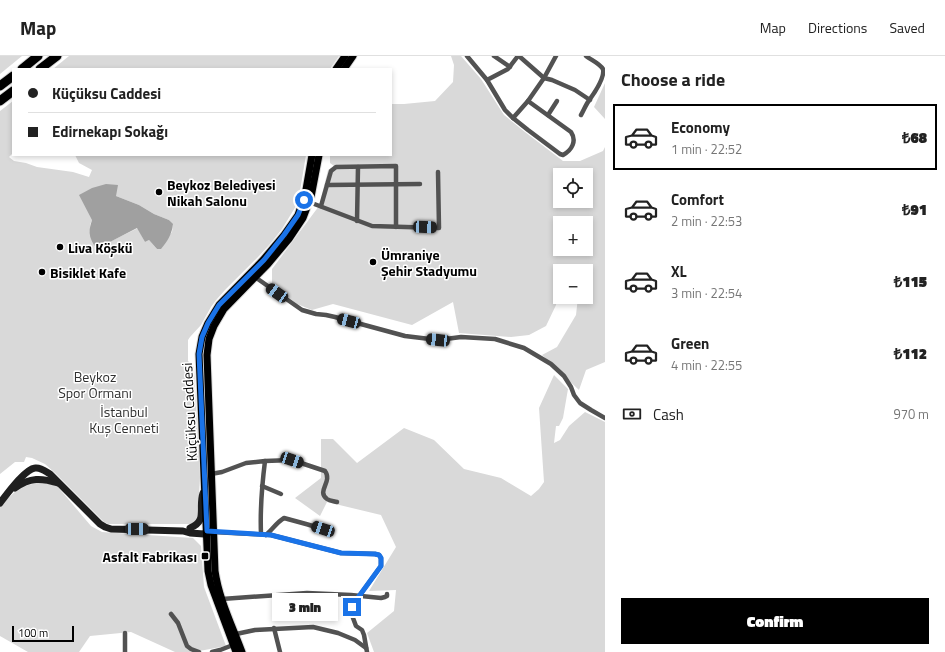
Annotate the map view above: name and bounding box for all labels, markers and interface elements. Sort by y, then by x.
text: Map [20,13,56,42]
text: Map [760,17,786,38]
text: Directions [808,17,867,38]
text: Saved [889,17,925,38]
text: Choose a ride [621,66,725,93]
text: Küçüksu Caddesi [52,82,161,105]
text: Economy [671,116,730,139]
icon: car [623,119,659,155]
text: Edirnekapı Sokağı [52,120,168,143]
text: ₺68 [902,126,927,149]
text: 1 min · 22:52 [671,139,742,159]
map controls [553,168,593,304]
button: locate [553,168,593,208]
place label: Beykoz Belediyesi Nikah Salonu [167,174,276,211]
marker: Beykoz Belediyesi Nikah Salonu [154,187,164,197]
text: Comfort [671,188,724,211]
route start [295,191,313,209]
icon: car [623,191,659,227]
text: ₺91 [902,198,927,221]
text: 2 min · 22:53 [671,211,742,231]
button: + [553,216,593,256]
car [413,221,437,233]
place label: Liva Köşkü [68,237,132,258]
marker: Liva Köşkü [55,242,65,252]
place label: Ümraniye Şehir Stadyumu [381,244,477,281]
marker: Ümraniye Şehir Stadyumu [368,257,378,267]
text: XL [671,260,687,283]
place label: Bisiklet Kafe [50,262,126,283]
icon: car [623,263,659,299]
button: − [553,264,593,304]
marker: Bisiklet Kafe [37,267,47,277]
text: ₺115 [894,270,927,293]
car [264,281,290,305]
text: 3 min · 22:54 [671,283,742,303]
car [336,312,362,330]
text: Green [671,332,709,355]
car [425,333,451,347]
icon: car [623,335,659,371]
text: ₺112 [894,342,927,365]
text: 4 min · 22:55 [671,355,742,375]
street label: Küçüksu Caddesi [176,362,202,462]
park label: Beykoz Spor Ormanı [58,366,132,403]
park label: İstanbul Kuş Cenneti [89,401,159,438]
icon: cash [621,403,643,425]
text: Cash [653,403,684,426]
text: 970 m [893,404,929,424]
car [279,450,305,470]
car [310,520,336,538]
car [125,523,149,535]
place label: Asfalt Fabrikası [102,546,197,567]
marker: Asfalt Fabrikası [200,551,210,561]
callout: 3 min [272,593,338,621]
text: 3 min [289,597,321,617]
route end [343,598,361,616]
button: Confirm [621,598,929,644]
scale bar [12,624,74,643]
text: 100 m [18,625,48,641]

